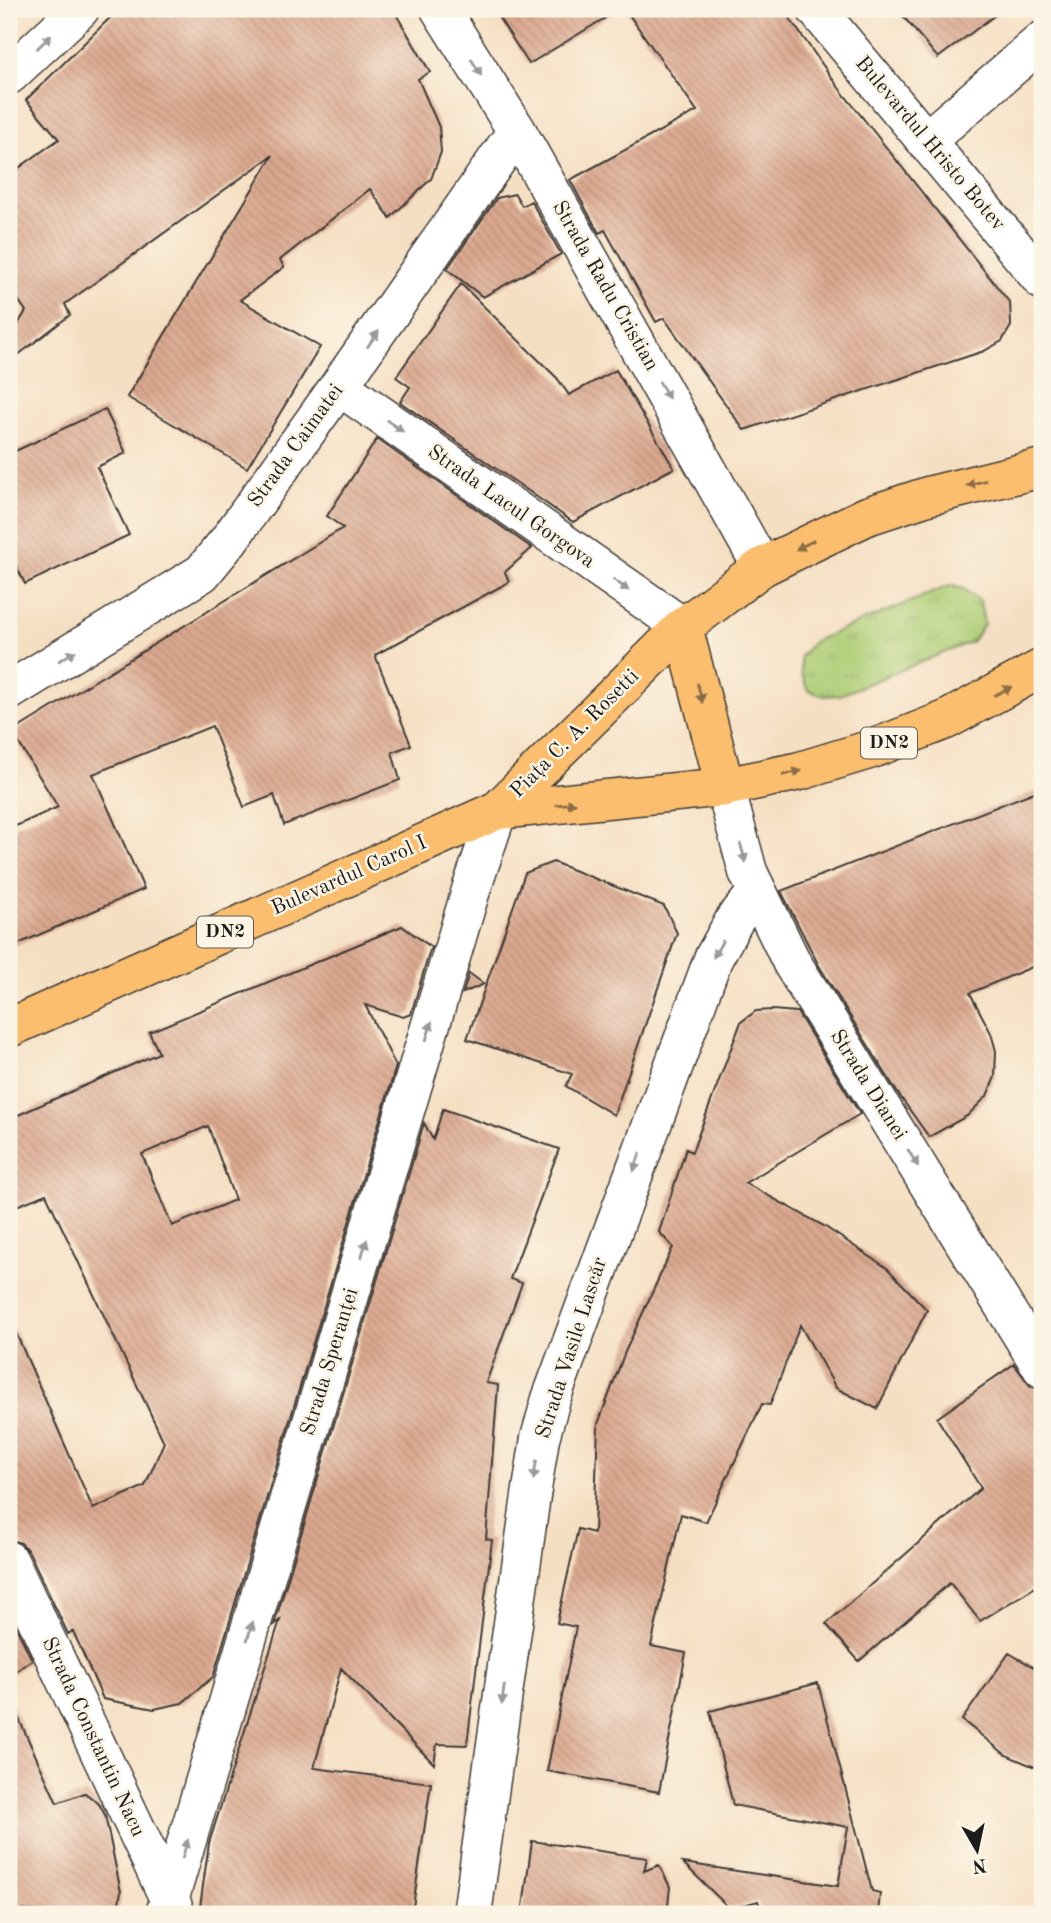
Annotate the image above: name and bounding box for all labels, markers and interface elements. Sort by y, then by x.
one-way arrow [35,34,52,50]
street label: Bulevardul Hristo Botev [851,53,1009,235]
one-way arrow [470,57,483,76]
street label: Strada Radu Cristian [548,198,662,374]
one-way arrow [366,330,380,348]
street label: Strada Caimatei [244,381,348,511]
one-way arrow [658,381,670,400]
one-way arrow [386,419,404,433]
street label: Strada Lacul Gorgova [424,441,598,573]
one-way arrow [964,478,986,489]
one-way arrow [795,539,815,550]
one-way arrow [612,578,630,592]
one-way arrow [58,649,77,662]
street label: Piața C. A. Rosetti [507,666,644,803]
one-way arrow [695,682,706,704]
one-way arrow [994,685,1014,697]
road number: DN2 [861,728,917,758]
one-way arrow [781,767,803,778]
one-way arrow [556,798,578,809]
street label: Bulevardul Carol I [268,832,430,920]
one-way arrow [738,842,749,864]
road number: DN2 [197,916,253,948]
one-way arrow [712,940,724,959]
one-way arrow [424,1020,434,1041]
street label: Strada Dianei [826,1026,910,1144]
one-way arrow [906,1149,919,1168]
one-way arrow [632,1151,643,1172]
one-way arrow [359,1238,369,1259]
street label: Strada Vasile Lascăr [533,1254,611,1441]
street label: Strada Speranței [298,1286,363,1439]
one-way arrow [529,1459,540,1481]
one-way arrow [245,1620,255,1641]
street label: Strada Constantin Nacu [37,1634,149,1840]
one-way arrow [497,1684,508,1706]
north arrow [942,1814,1012,1884]
one-way arrow [180,1838,190,1859]
text: N [970,1854,988,1875]

